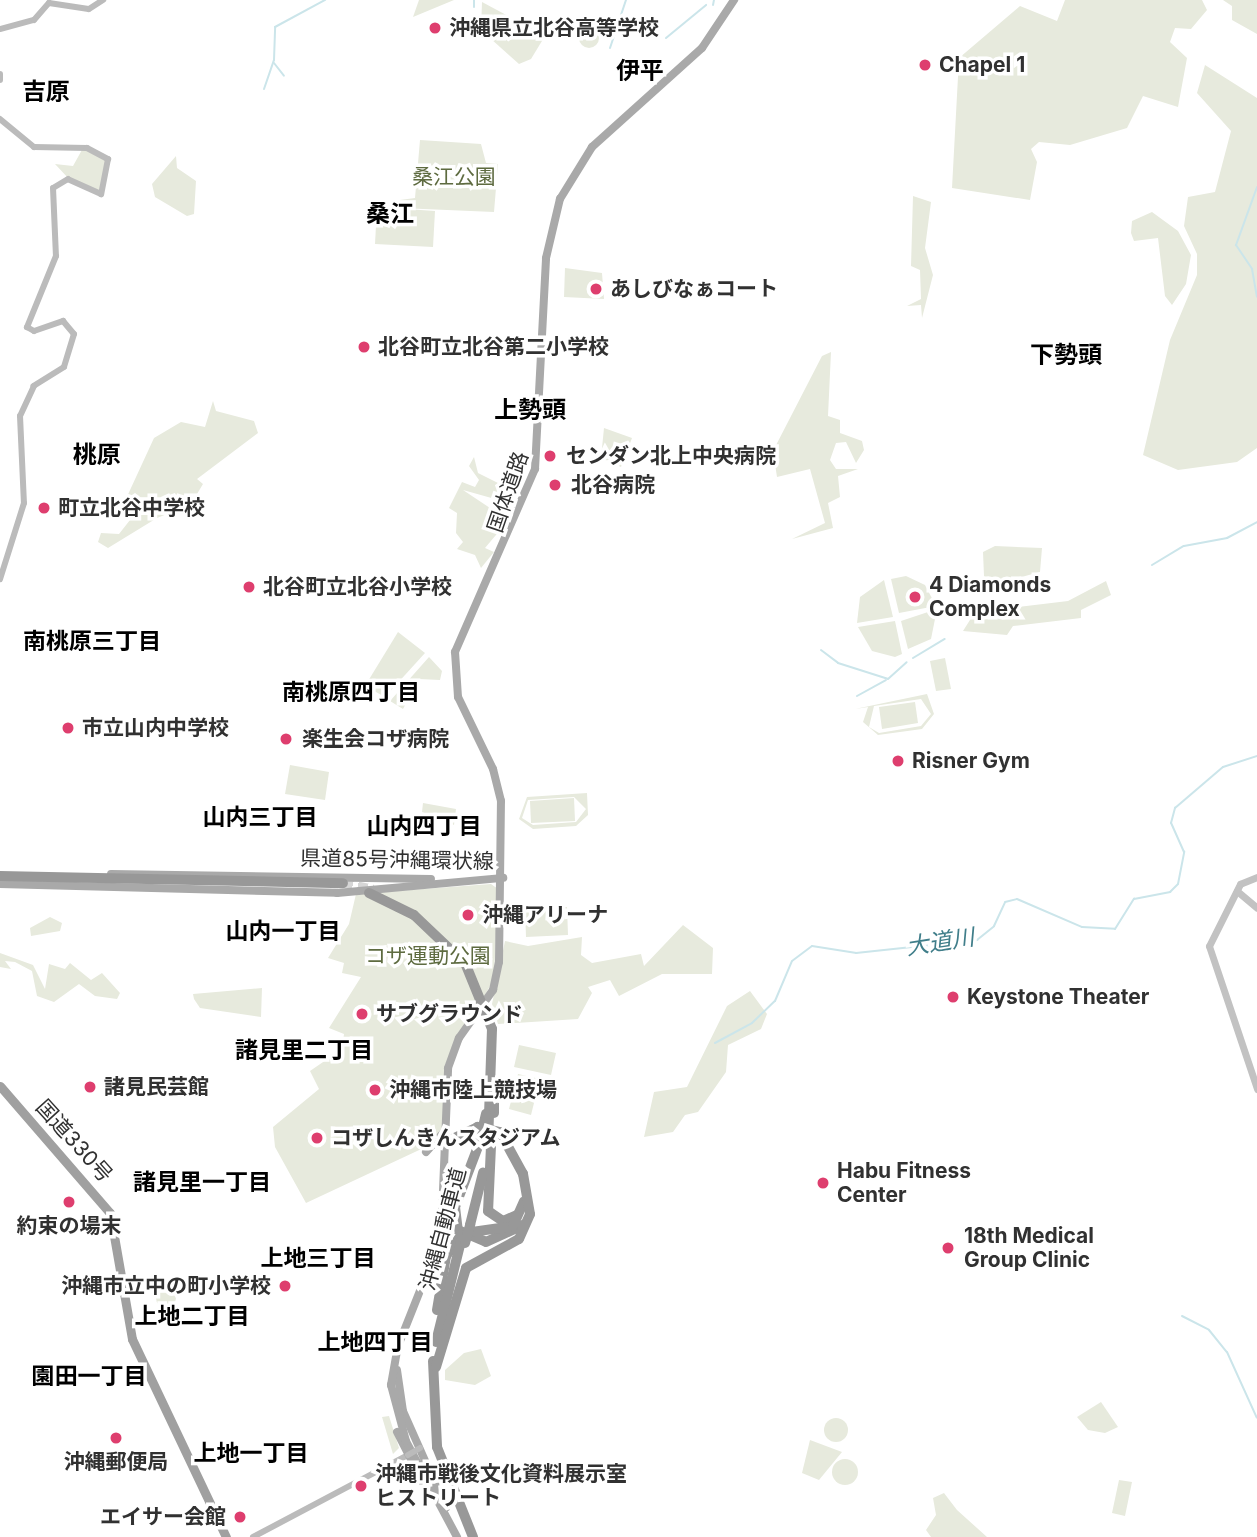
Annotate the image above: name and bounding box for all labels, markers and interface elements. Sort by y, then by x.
place label: 沖縄県立北谷高等学校 [449,15,659,41]
marker: 沖縄県立北谷高等学校 [427,20,443,36]
place label: Chapel 1 [939,52,1025,78]
district label: 伊平 [616,57,664,85]
marker: Chapel 1 [917,57,933,73]
district label: 吉原 [22,78,70,106]
park label: 桑江公園 [412,164,496,190]
district label: 桑江 [366,200,414,228]
place label: あしびなぁコート [610,276,778,302]
marker: あしびなぁコート [588,281,604,297]
place label: 北谷町立北谷第二小学校 [378,334,609,360]
marker: 北谷町立北谷第二小学校 [356,339,372,355]
district label: 下勢頭 [1030,341,1102,369]
district label: 上勢頭 [494,396,566,424]
district label: 桃原 [73,441,121,469]
place label: センダン北上中央病院 [566,443,776,469]
marker: センダン北上中央病院 [540,446,560,466]
street label: 国体道路 [482,448,534,536]
place label: 北谷病院 [571,472,655,498]
marker: 北谷病院 [545,475,565,495]
place label: 町立北谷中学校 [58,495,205,521]
marker: 町立北谷中学校 [36,500,52,516]
place label: 4 Diamonds Complex [929,572,1051,622]
place label: 北谷町立北谷小学校 [263,574,452,600]
marker: 北谷町立北谷小学校 [241,579,257,595]
marker: 4 Diamonds Complex [907,589,923,605]
district label: 南桃原三丁目 [23,627,161,655]
district label: 南桃原四丁目 [282,678,420,706]
place label: 市立山内中学校 [82,715,229,741]
marker: 市立山内中学校 [60,720,76,736]
place label: 楽生会コザ病院 [302,726,449,752]
marker: 楽生会コザ病院 [276,729,296,749]
place label: Risner Gym [912,748,1030,774]
marker: Risner Gym [890,753,906,769]
district label: 山内三丁目 [203,803,317,831]
district label: 山内四丁目 [367,812,481,840]
street label: 県道85号沖縄環状線 [300,846,494,874]
place label: 沖縄アリーナ [482,902,608,928]
marker: 沖縄アリーナ [460,907,476,923]
district label: 山内一丁目 [226,917,340,945]
water label: 大道川 [904,923,976,961]
park label: コザ運動公園 [365,943,491,969]
place label: Keystone Theater [967,984,1149,1010]
marker: Keystone Theater [945,989,961,1005]
place label: サブグラウンド [376,1001,523,1027]
marker: サブグラウンド [354,1006,370,1022]
district label: 諸見里二丁目 [235,1036,373,1064]
place label: 諸見民芸館 [104,1074,209,1100]
place label: 沖縄市陸上競技場 [389,1077,557,1103]
marker: 諸見民芸館 [82,1079,98,1095]
marker: 沖縄市陸上競技場 [367,1082,383,1098]
street label: 国道330号 [30,1095,118,1187]
place label: コザしんきんスタジアム [331,1125,562,1151]
marker: コザしんきんスタジアム [309,1130,325,1146]
place label: Habu Fitness Center [837,1158,971,1208]
street label: 沖縄自動車道 [415,1165,471,1293]
district label: 諸見里一丁目 [133,1168,271,1196]
marker: Habu Fitness Center [815,1175,831,1191]
marker: 約束の場末 [61,1194,77,1210]
place label: 約束の場末 [17,1213,121,1239]
place label: 18th Medical Group Clinic [964,1223,1094,1273]
marker: 18th Medical Group Clinic [938,1238,958,1258]
district label: 上地三丁目 [261,1244,375,1272]
place label: 沖縄市立中の町小学校 [61,1273,271,1299]
marker: 沖縄市立中の町小学校 [277,1278,293,1294]
district label: 上地二丁目 [135,1302,249,1330]
district label: 上地四丁目 [318,1328,432,1356]
district label: 園田一丁目 [32,1362,146,1390]
marker: 沖縄郵便局 [108,1430,124,1446]
district label: 上地一丁目 [194,1439,308,1467]
place label: 沖縄郵便局 [64,1449,168,1475]
place label: 沖縄市戦後文化資料展示室 ヒストリート [375,1461,627,1511]
marker: 沖縄市戦後文化資料展示室 ヒストリート [353,1478,369,1494]
place label: エイサー会館 [100,1504,226,1530]
marker: エイサー会館 [232,1509,248,1525]

